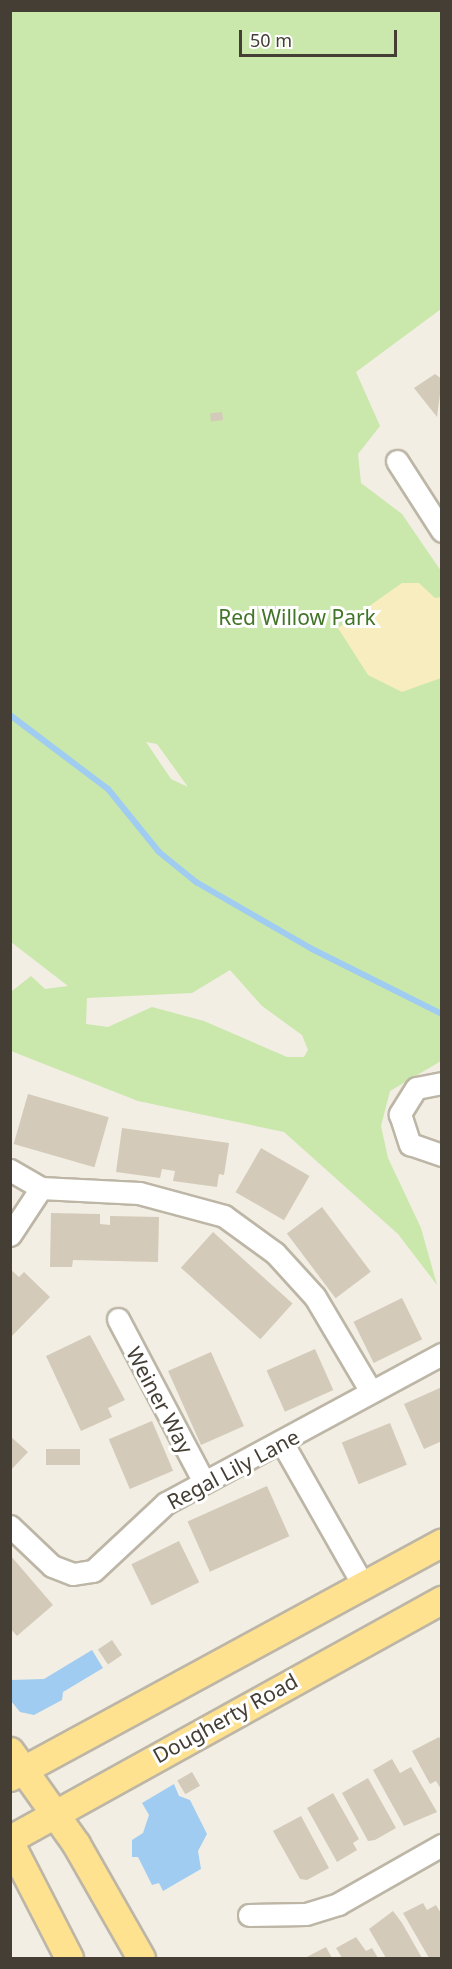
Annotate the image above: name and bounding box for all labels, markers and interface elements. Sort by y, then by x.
scale bar [242,18,400,56]
text: 50 m [250,28,292,52]
park label: Red Willow Park [218,604,376,630]
street label: Weiner Way [121,1342,199,1458]
street label: Regal Lily Lane [163,1424,303,1514]
street label: Dougherty Road [148,1668,302,1768]

